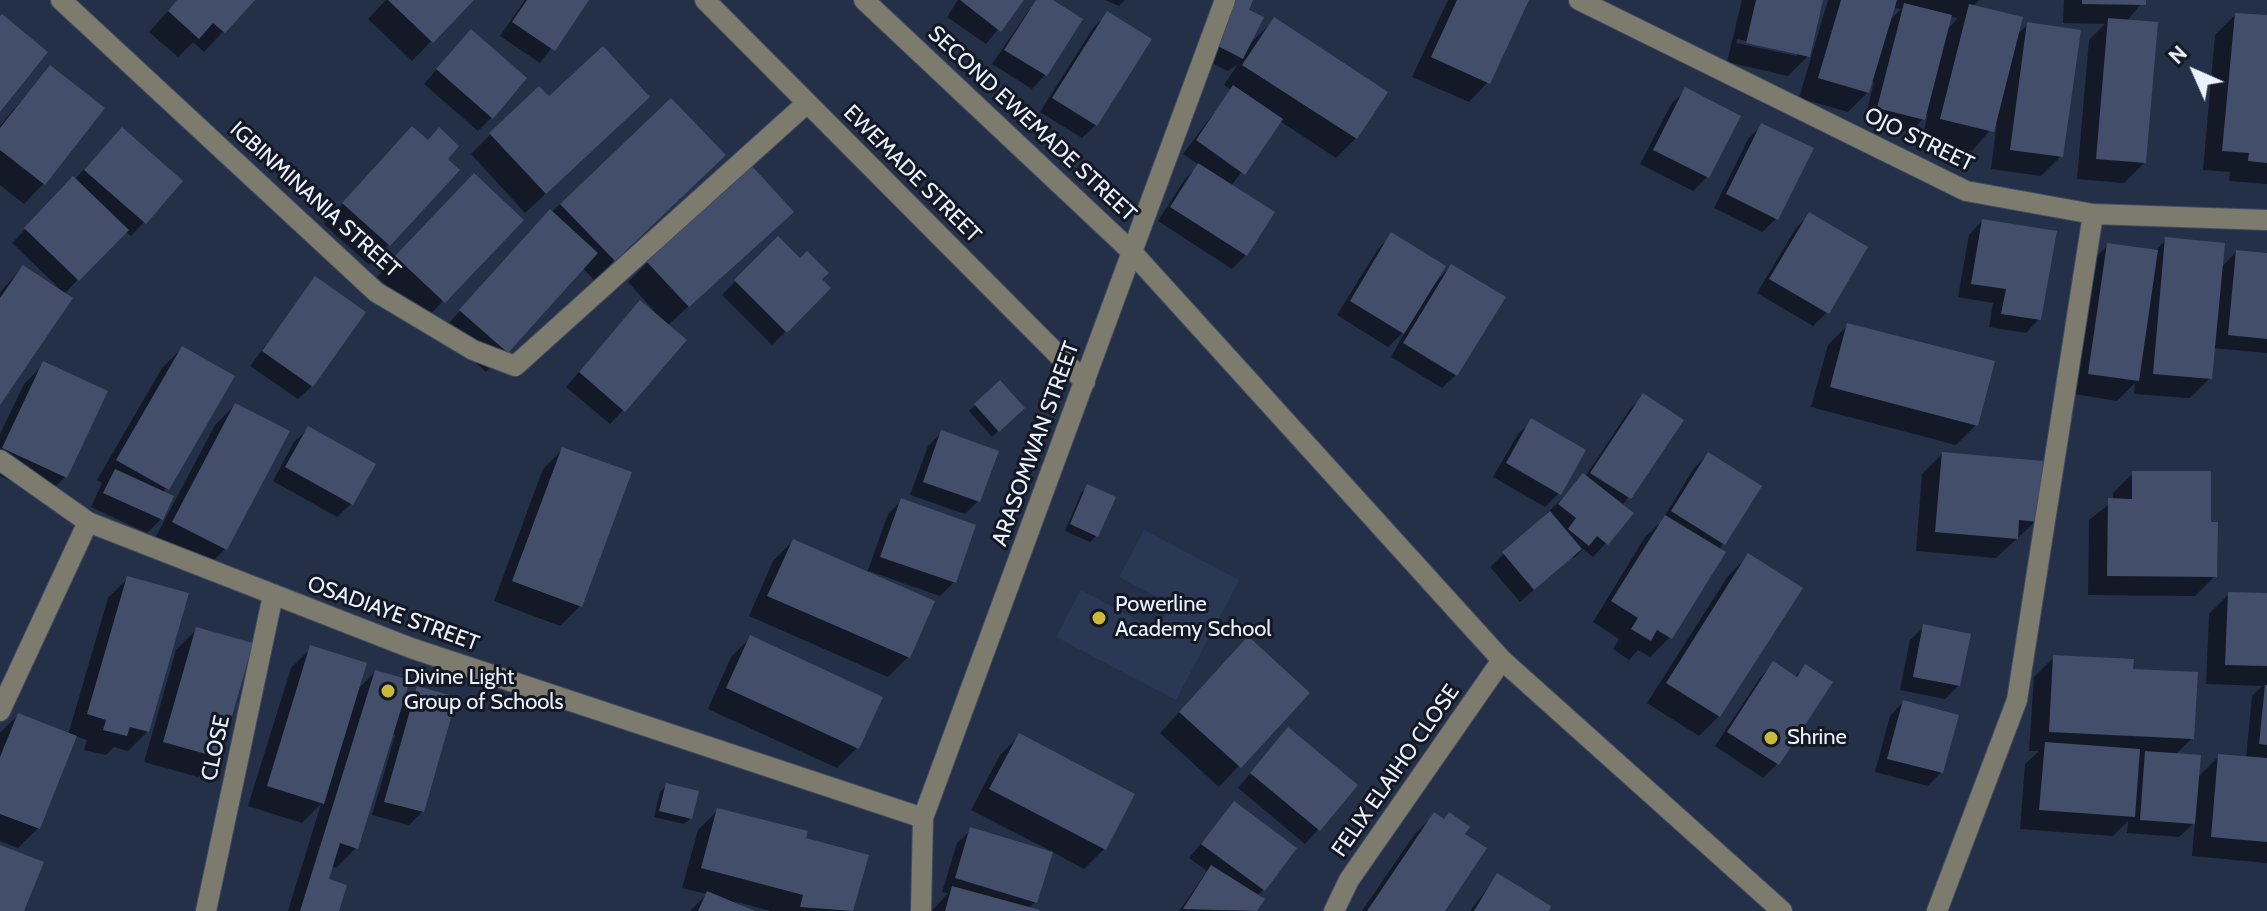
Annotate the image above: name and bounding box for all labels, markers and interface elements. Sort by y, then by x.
street label: SECOND EWEMADE STREET [922,21,1142,227]
north arrow [2155,32,2235,112]
text: N [2163,40,2193,70]
street label: EWEMADE STREET [838,100,986,248]
street label: OJO STREET [1860,102,1978,178]
street label: IGBINMINANIA STREET [224,116,406,284]
street label: ARASOMWAN STREET [987,338,1085,550]
street label: OSADIAYE STREET [304,571,482,657]
place label: Powerline Academy School [1115,592,1272,644]
marker: Powerline Academy School [1090,609,1108,627]
place label: Divine Light Group of Schools [404,665,564,716]
street label: FELIX ELAIHO CLOSE [1327,680,1465,862]
marker: Divine Light Group of Schools [379,682,397,700]
street label: CLOSE [196,713,236,783]
place label: Shrine [1787,725,1847,751]
marker: Shrine [1762,729,1780,747]

